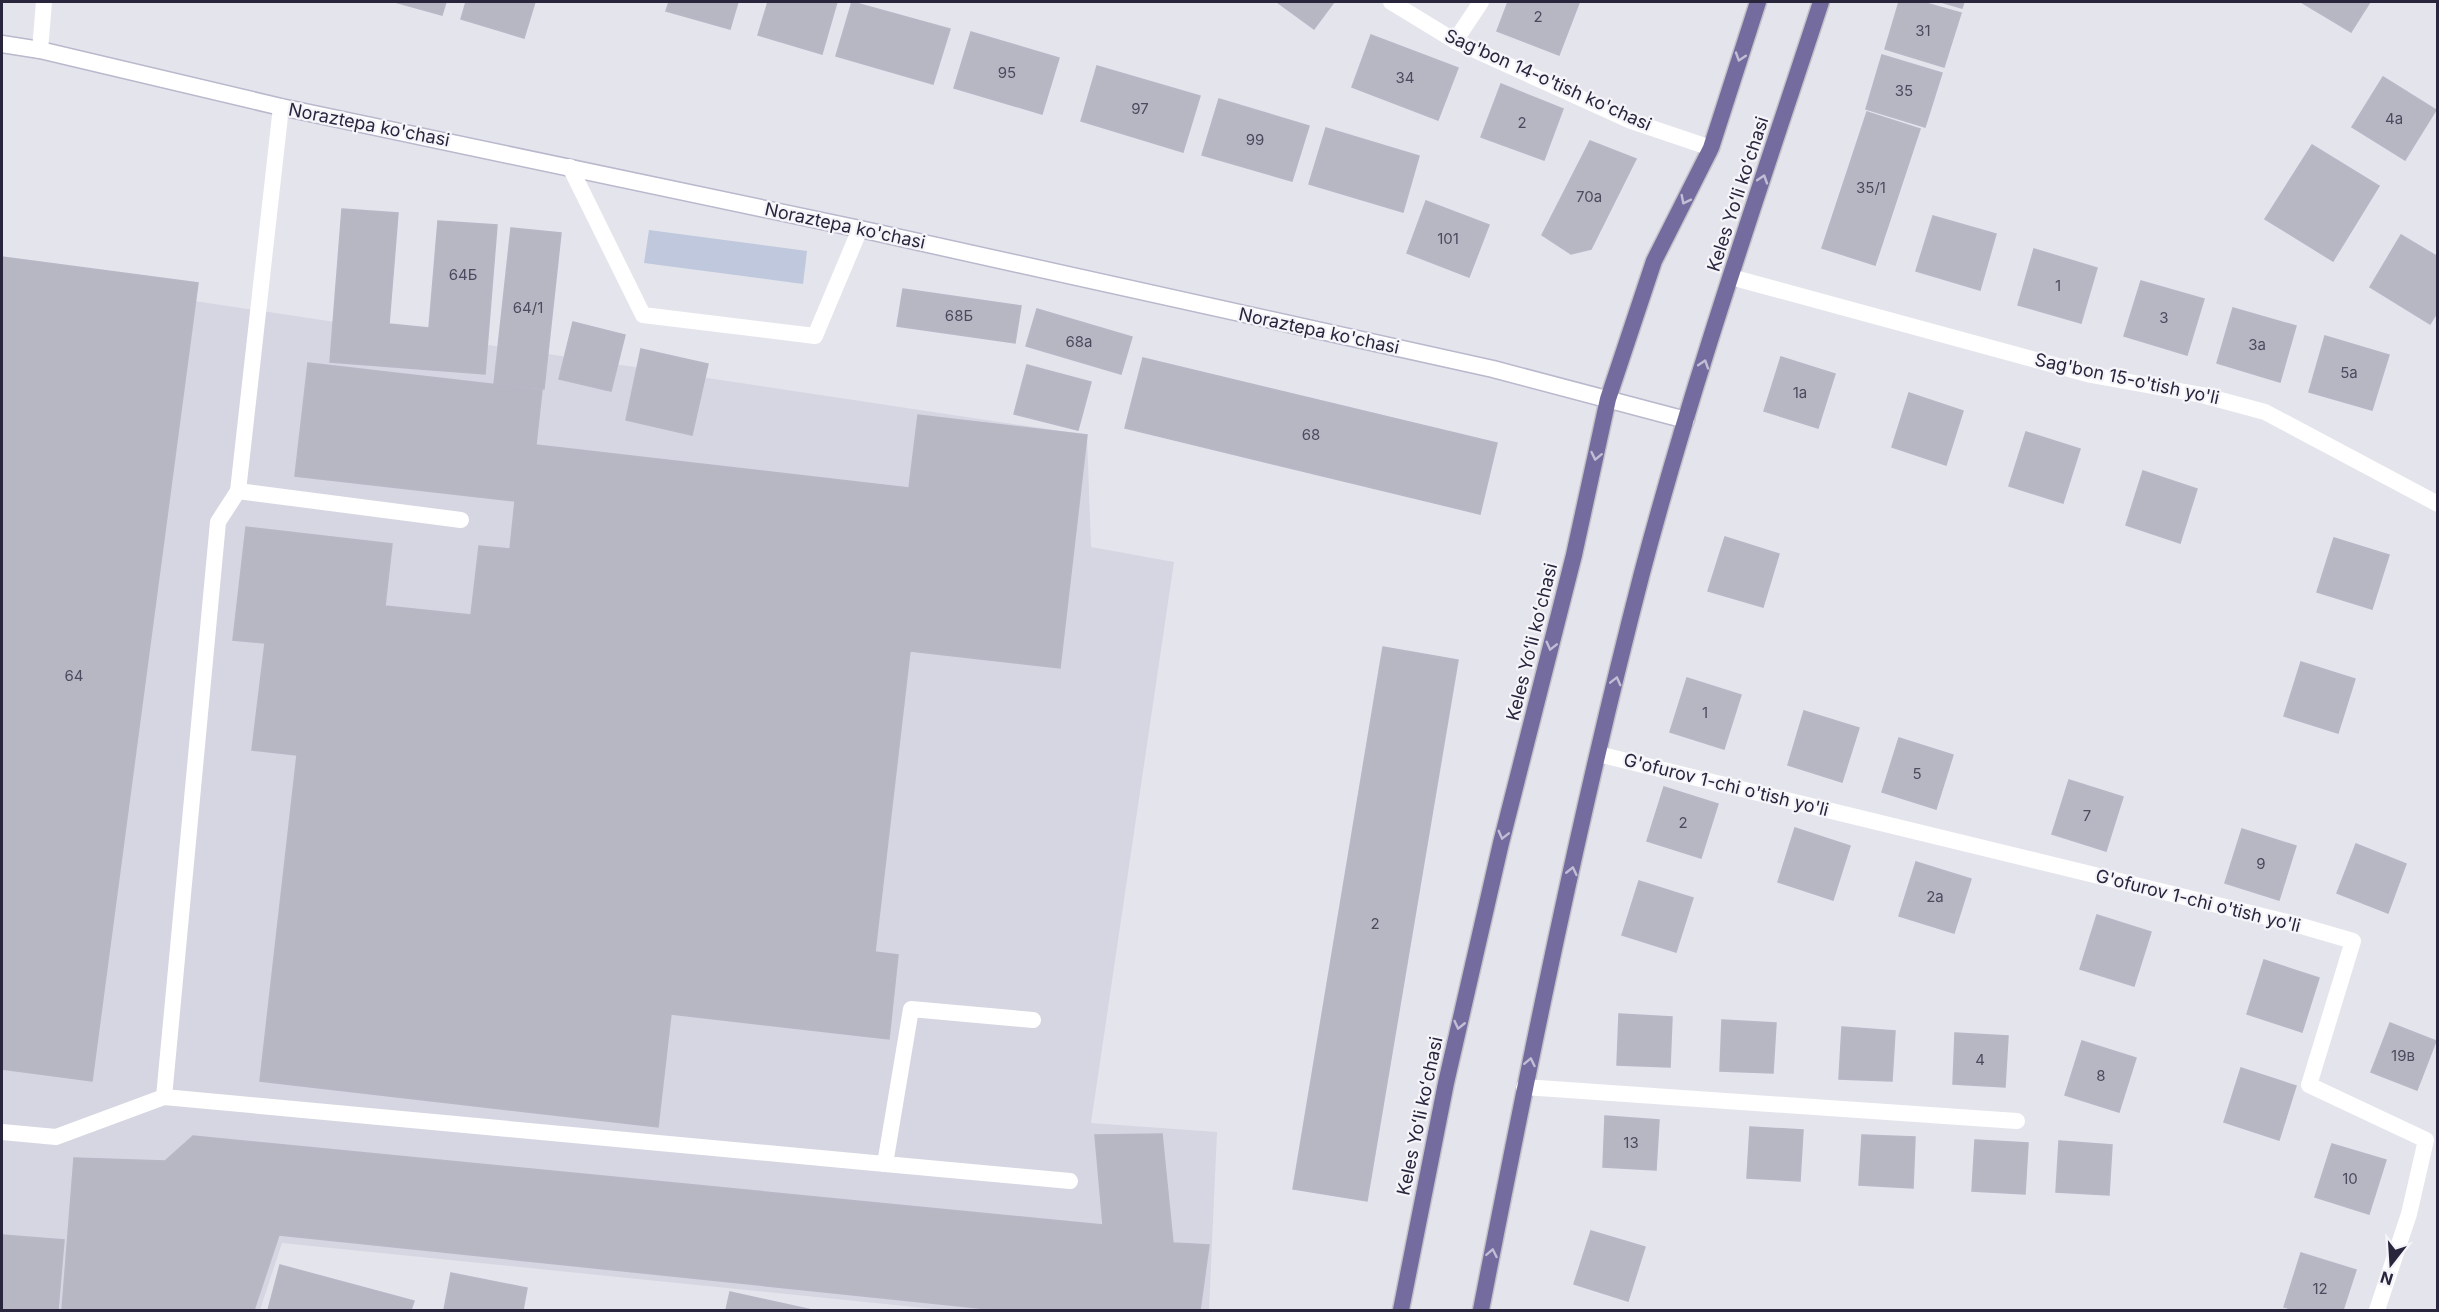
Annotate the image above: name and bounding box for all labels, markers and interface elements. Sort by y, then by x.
house number: 2 [1533,7,1543,26]
house number: 31 [1915,21,1931,40]
street label: Sag'bon 14-o'tish ko'chasi [1442,24,1655,135]
one-way arrow [1735,51,1747,62]
house number: 95 [998,63,1016,82]
house number: 34 [1396,68,1414,87]
house number: 35 [1895,81,1913,100]
street label: Noraztepa ko'chasi [287,99,451,150]
house number: 97 [1131,99,1149,118]
house number: 4a [2385,109,2403,128]
house number: 2 [1517,113,1527,132]
street label: Keles Yoʻli koʻchasi [1703,114,1772,274]
house number: 99 [1246,130,1264,149]
one-way arrow [1756,174,1769,185]
house number: 35/1 [1856,178,1886,197]
house number: 70a [1576,187,1602,206]
one-way arrow [1681,194,1692,205]
street label: Noraztepa ko'chasi [763,198,927,253]
house number: 101 [1437,229,1459,248]
house number: 64Б [449,265,477,284]
house number: 1 [2055,276,2061,295]
house number: 64/1 [513,298,543,317]
street label: Noraztepa ko'chasi [1237,303,1401,358]
house number: 68Б [945,306,973,325]
house number: 3 [2159,308,2169,327]
house number: 68а [1065,332,1093,351]
house number: 3a [2248,335,2266,354]
street label: Sag'bon 15-o'tish yo'li [2033,349,2221,408]
one-way arrow [1696,359,1709,370]
house number: 5a [2340,363,2358,382]
house number: 1a [1793,383,1807,402]
house number: 68 [1302,425,1320,444]
one-way arrow [1590,451,1603,461]
street label: Keles Yoʻli koʻchasi [1502,561,1561,723]
one-way arrow [1545,641,1558,651]
house number: 64 [65,666,84,685]
one-way arrow [1609,677,1622,687]
house number: 1 [1702,703,1708,722]
street label: G'ofurov 1-chi o'tish yo'li [1621,749,1831,820]
house number: 5 [1912,764,1922,783]
house number: 7 [2083,806,2091,825]
house number: 2 [1678,813,1688,832]
one-way arrow [1497,830,1510,840]
house number: 9 [2256,854,2266,873]
street label: G'ofurov 1-chi o'tish yo'li [2093,865,2303,936]
one-way arrow [1564,867,1577,877]
house number: 2a [1926,887,1944,906]
house number: 2 [1370,914,1380,933]
one-way arrow [1454,1020,1467,1030]
street label: Keles Yoʻli koʻchasi [1392,1035,1447,1197]
house number: 19в [2391,1046,2415,1065]
house number: 4 [1975,1050,1985,1069]
one-way arrow [1523,1057,1536,1067]
house number: 8 [2096,1066,2106,1085]
house number: 13 [1623,1133,1639,1152]
house number: 10 [2342,1169,2358,1188]
north arrow [2361,1234,2421,1294]
one-way arrow [1485,1248,1498,1258]
text: N [2378,1267,2395,1290]
house number: 12 [2312,1279,2328,1298]

